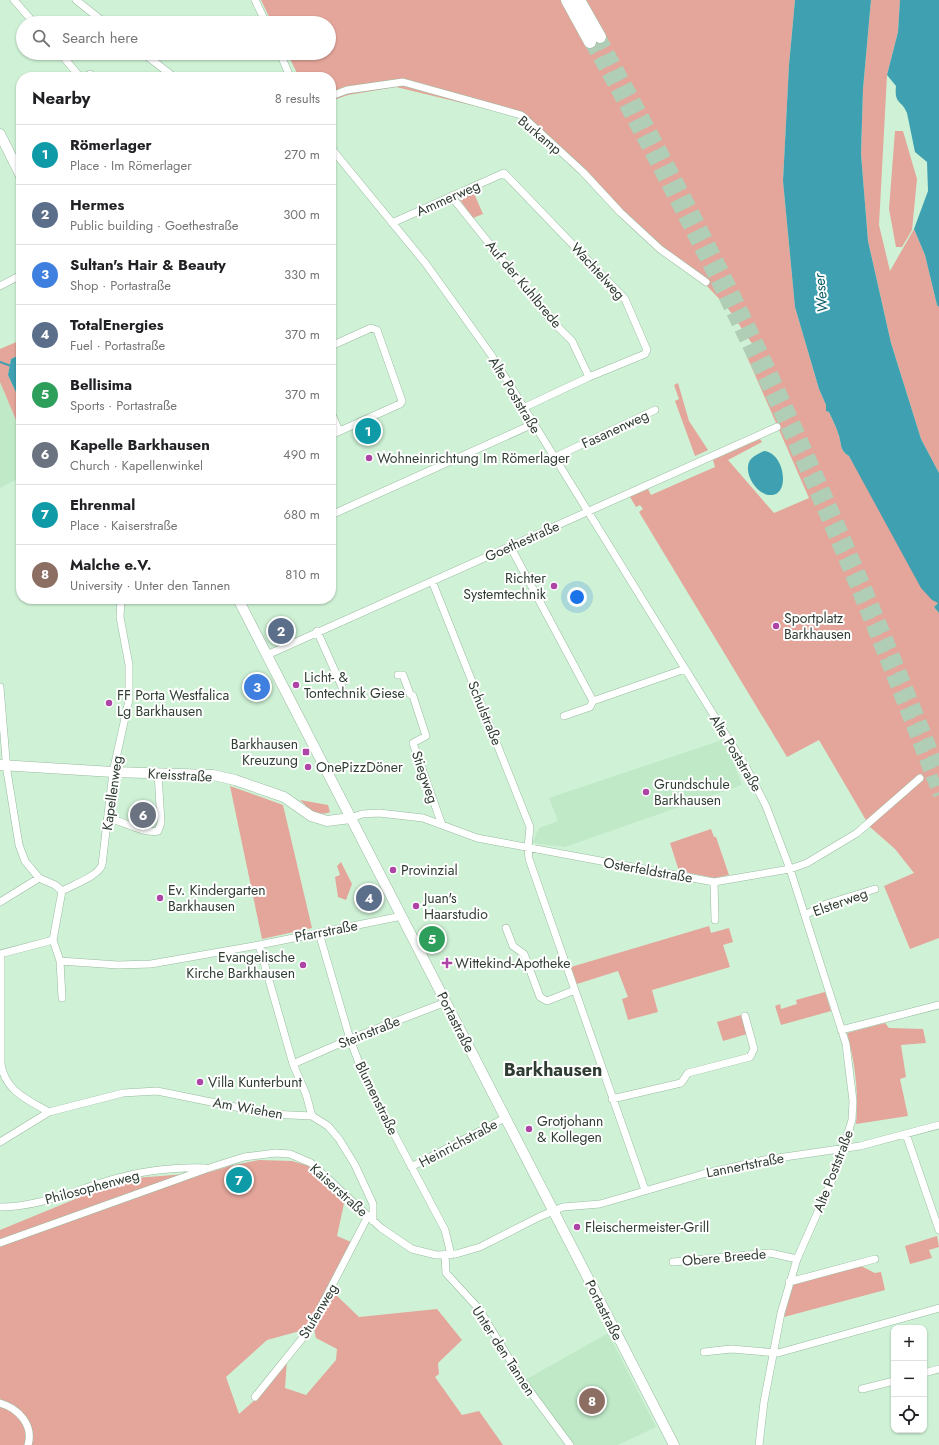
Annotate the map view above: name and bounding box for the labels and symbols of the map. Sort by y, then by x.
street label: Burkamp [514,111,566,159]
street label: Ammerweg [413,175,483,221]
street label: Auf der Kuhlbrede [481,236,567,332]
street label: Wachtelweg [566,238,630,304]
water label: Weser [808,271,834,314]
street label: Alte Poststraße [484,353,546,437]
street label: Fasanenweg [578,405,652,453]
pin: 1 [355,416,381,446]
place label: Wohneinrichtung Im Römerlager [377,448,570,468]
marker: Wohneinrichtung Im Römerlager [364,453,374,463]
street label: Goethestraße [482,516,562,566]
place label: Richter Systemtechnik [463,568,547,604]
marker: Richter Systemtechnik [549,581,559,591]
your location [567,587,587,607]
place label: Sportplatz Barkhausen [784,608,851,644]
pin: 2 [268,616,294,646]
marker: Sportplatz Barkhausen [771,621,781,631]
place label: Licht- & Tontechnik Giese [304,667,405,703]
pin: 3 [244,672,270,702]
street label: Schulstraße [463,678,507,748]
marker: Licht- & Tontechnik Giese [291,680,301,690]
place label: FF Porta Westfalica Lg Barkhausen [117,685,229,721]
marker: FF Porta Westfalica Lg Barkhausen [104,698,114,708]
street label: Alte Poststraße [705,711,767,795]
place label: Barkhausen Kreuzung [231,734,298,770]
marker: Barkhausen Kreuzung [301,747,311,757]
street label: Stiegweg [407,748,443,806]
street label: Kapellenweg [97,754,127,832]
place label: OnePizzDöner [316,757,403,777]
marker: OnePizzDöner [303,762,313,772]
street label: Kreisstraße [147,763,213,787]
place label: Grundschule Barkhausen [654,774,730,810]
marker: Grundschule Barkhausen [641,787,651,797]
pin: 6 [130,800,156,830]
street label: Osterfeldstraße [602,852,694,888]
place label: Provinzial [401,860,458,880]
marker: Provinzial [388,865,398,875]
place label: Ev. Kindergarten Barkhausen [168,880,266,916]
pin: 4 [356,883,382,913]
street label: Elsterweg [810,883,870,921]
place label: Juan's Haarstudio [422,888,488,924]
marker: Ev. Kindergarten Barkhausen [155,893,165,903]
marker: Juan's Haarstudio [411,901,421,911]
street label: Pfarrstraße [293,915,359,947]
pin: 5 [419,924,445,954]
place label: Evangelische Kirche Barkhausen [186,947,295,983]
place label: Wittekind-Apotheke [455,953,570,973]
marker: Wittekind-Apotheke [442,958,452,968]
marker: Evangelische Kirche Barkhausen [298,960,308,970]
street label: Portastraße [432,988,480,1056]
street label: Steinstraße [335,1011,403,1053]
district label: Barkhausen [504,1057,602,1083]
street label: Blumenstraße [351,1058,403,1138]
place label: Villa Kunterbunt [208,1072,302,1092]
marker: Villa Kunterbunt [195,1077,205,1087]
street label: Am Wiehen [211,1092,285,1124]
place label: Grotjohann & Kollegen [537,1111,603,1147]
street label: Heinrichstraße [415,1114,501,1172]
marker: Grotjohann & Kollegen [524,1124,534,1134]
street label: Alte Poststraße [808,1127,858,1215]
street label: Lannertstraße [704,1148,786,1182]
street label: Kaiserstraße [306,1159,372,1221]
street label: Philosophenweg [42,1165,142,1209]
pin: 7 [226,1165,252,1195]
place label: Fleischermeister-Grill [585,1217,709,1237]
marker: Fleischermeister-Grill [572,1222,582,1232]
street label: Obere Breede [681,1243,767,1271]
street label: Portastraße [580,1276,628,1344]
street label: Stufenweg [294,1280,342,1342]
street label: Unter den Tannen [467,1302,541,1400]
pin: 8 [579,1386,605,1416]

